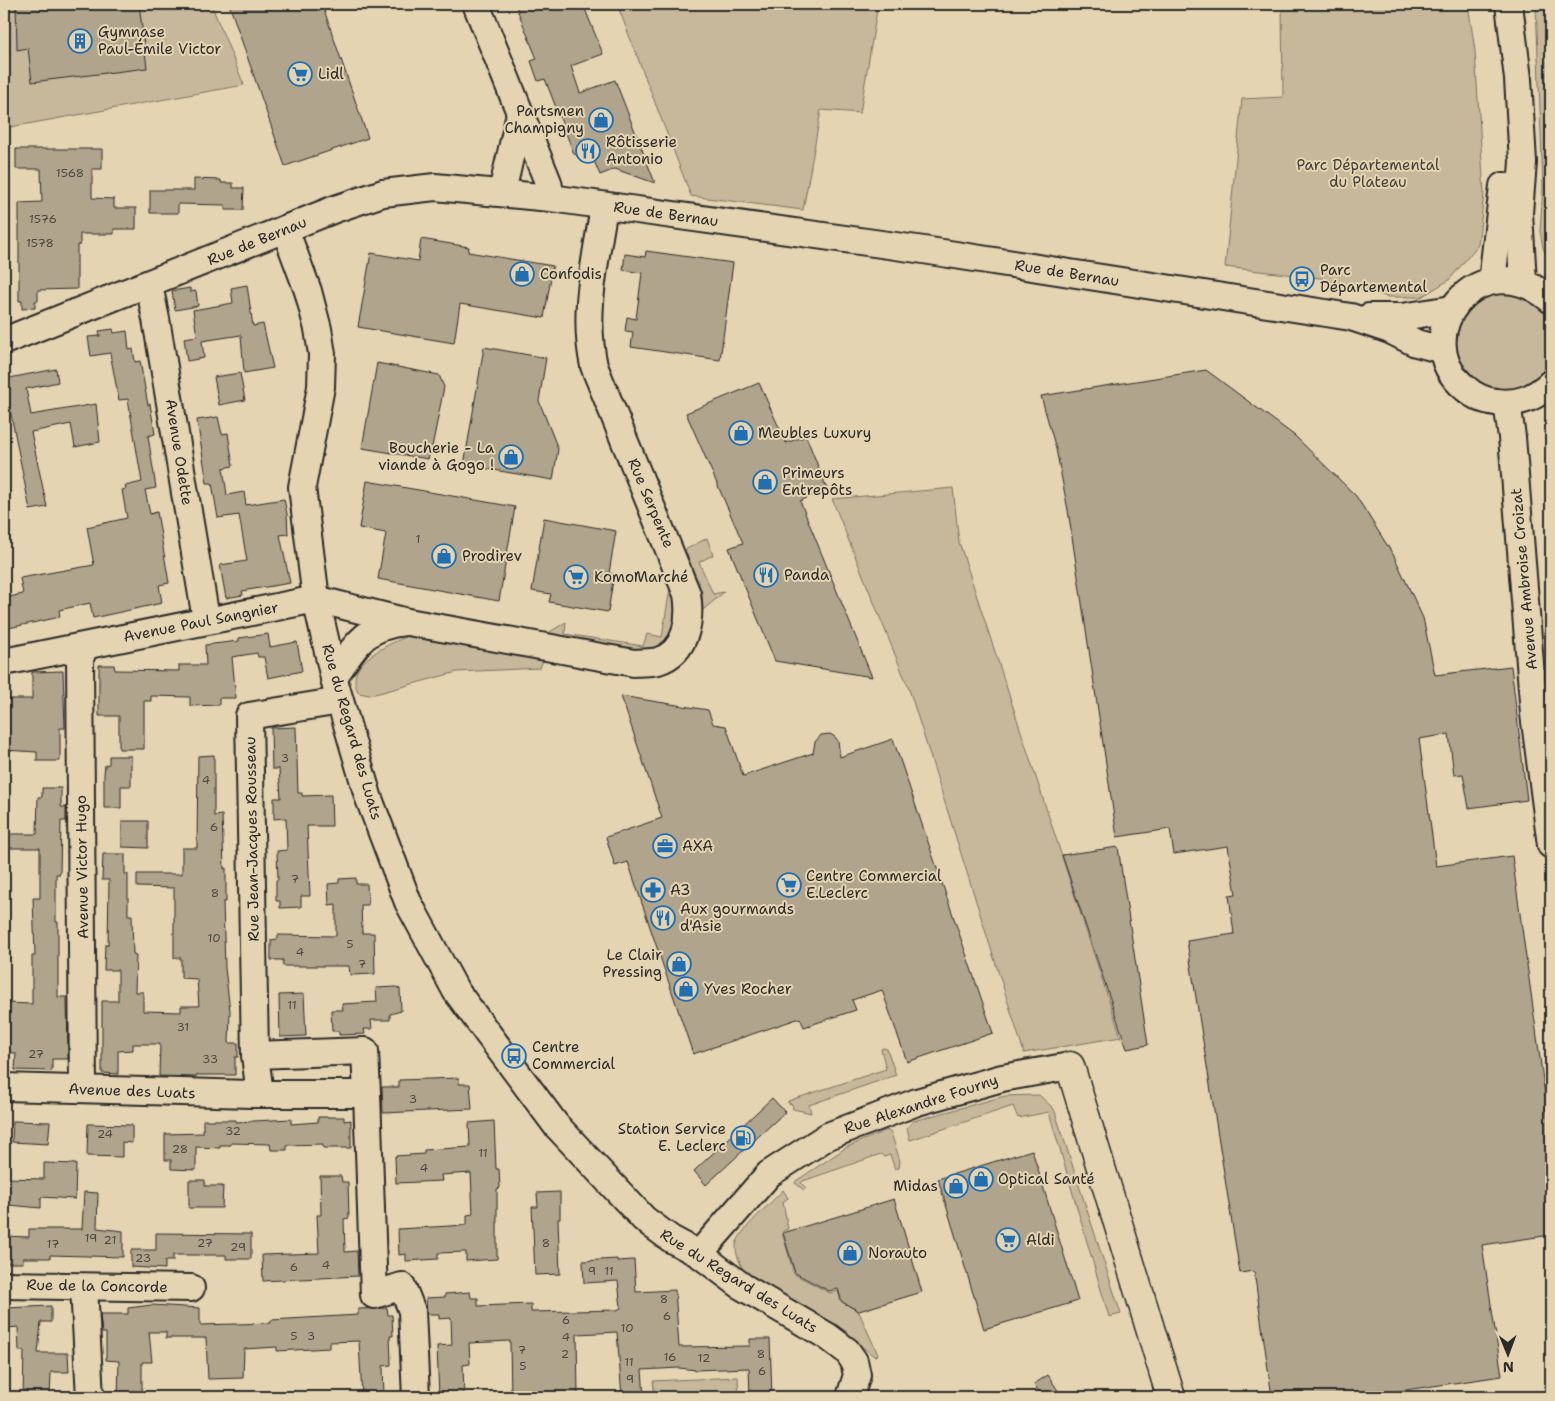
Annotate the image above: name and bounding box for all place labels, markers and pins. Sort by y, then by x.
place label: Gymnase Paul-Émile Victor [98,22,221,59]
building icon: Gymnase Paul-Émile Victor [67,28,93,54]
supermarket icon: Lidl [287,61,313,87]
place label: Lidl [318,64,344,84]
place label: Partsmen Champigny [504,101,584,138]
shop icon: Partsmen Champigny [588,107,614,133]
place label: Rôtisserie Antonio [606,132,677,169]
restaurant icon: Rôtisserie Antonio [575,138,601,164]
place label: Parc Départemental [1320,260,1427,297]
shop icon: Confodis [509,261,535,287]
place label: Confodis [540,264,602,284]
bus stop icon: Parc Départemental [1289,266,1315,292]
shop icon: Meubles Luxury [728,420,754,446]
place label: Meubles Luxury [758,423,871,443]
place label: Boucherie - La viande à Gogo ! [378,438,495,475]
shop icon: Boucherie - La viande à Gogo ! [498,444,524,470]
place label: Primeurs Entrepôts [782,463,852,500]
shop icon: Primeurs Entrepôts [752,469,778,495]
shop icon: Prodirev [431,543,457,569]
place label: Prodirev [462,546,522,566]
restaurant icon: Panda [753,562,779,588]
supermarket icon: KomoMarché [563,564,589,590]
place label: Panda [784,565,830,585]
place label: KomoMarché [594,567,689,587]
office icon: AXA [652,833,678,859]
place label: AXA [682,836,713,856]
place label: Centre Commercial E.Leclerc [806,866,942,903]
supermarket icon: Centre Commercial E.Leclerc [776,872,802,898]
pharmacy icon: A3 [640,877,666,903]
place label: A3 [670,880,691,900]
place label: Aux gourmands d'Asie [680,899,794,936]
restaurant icon: Aux gourmands d'Asie [650,905,676,931]
place label: Le Clair Pressing [603,945,662,982]
shop icon: Le Clair Pressing [666,951,692,977]
shop icon: Yves Rocher [673,976,699,1002]
place label: Yves Rocher [704,979,792,999]
place label: Centre Commercial [532,1037,616,1074]
bus stop icon: Centre Commercial [501,1043,527,1069]
place label: Station Service E. Leclerc [618,1119,726,1156]
fuel station icon: Station Service E. Leclerc [730,1125,756,1151]
shop icon: Optical Santé [968,1166,994,1192]
place label: Optical Santé [998,1169,1095,1189]
shop icon: Midas [943,1173,969,1199]
place label: Midas [893,1176,938,1196]
supermarket icon: Aldi [995,1227,1021,1253]
place label: Aldi [1026,1230,1055,1250]
shop icon: Norauto [837,1240,863,1266]
place label: Norauto [868,1243,927,1263]

